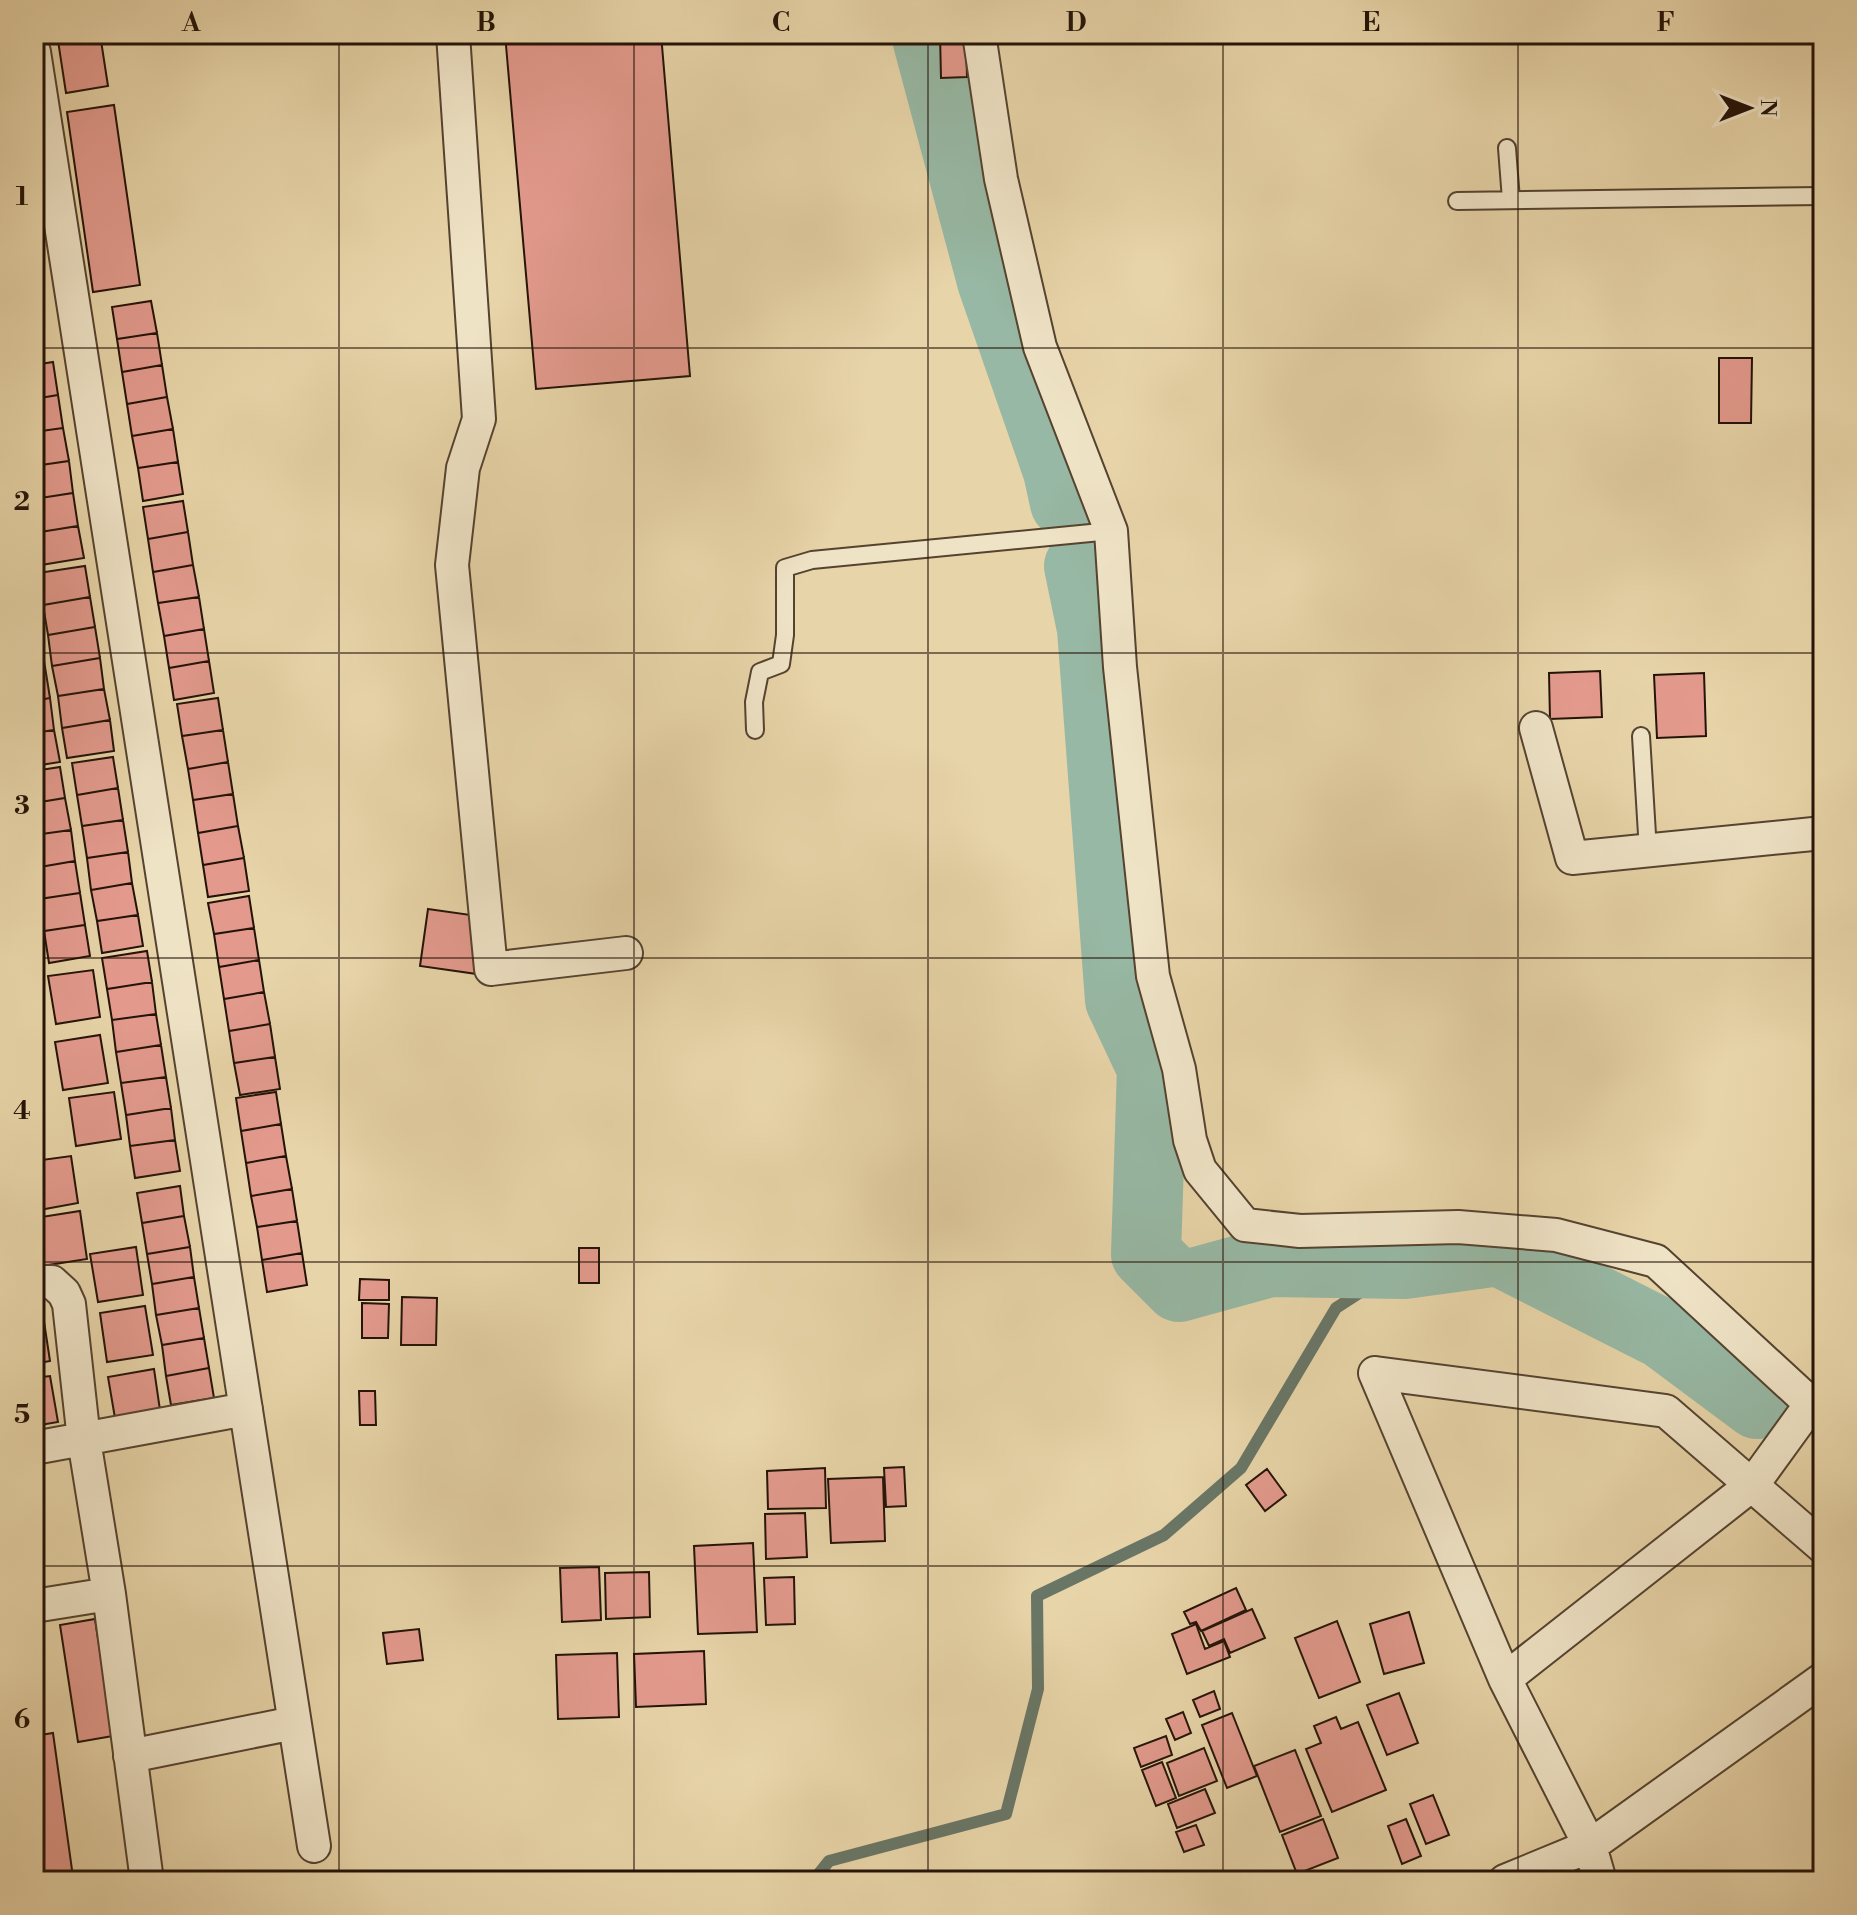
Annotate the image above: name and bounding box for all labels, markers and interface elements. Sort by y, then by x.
text: A [181,7,201,39]
text: B [476,7,496,39]
text: C [772,7,790,39]
text: D [1066,7,1086,39]
text: E [1362,7,1380,39]
text: F [1657,7,1675,39]
north arrow [1709,68,1789,148]
text: N [1754,99,1781,117]
text: 1 [16,181,29,213]
text: 2 [14,486,30,518]
text: 3 [14,790,30,822]
text: 4 [13,1095,31,1127]
text: 5 [14,1399,30,1431]
text: 6 [14,1704,30,1736]

